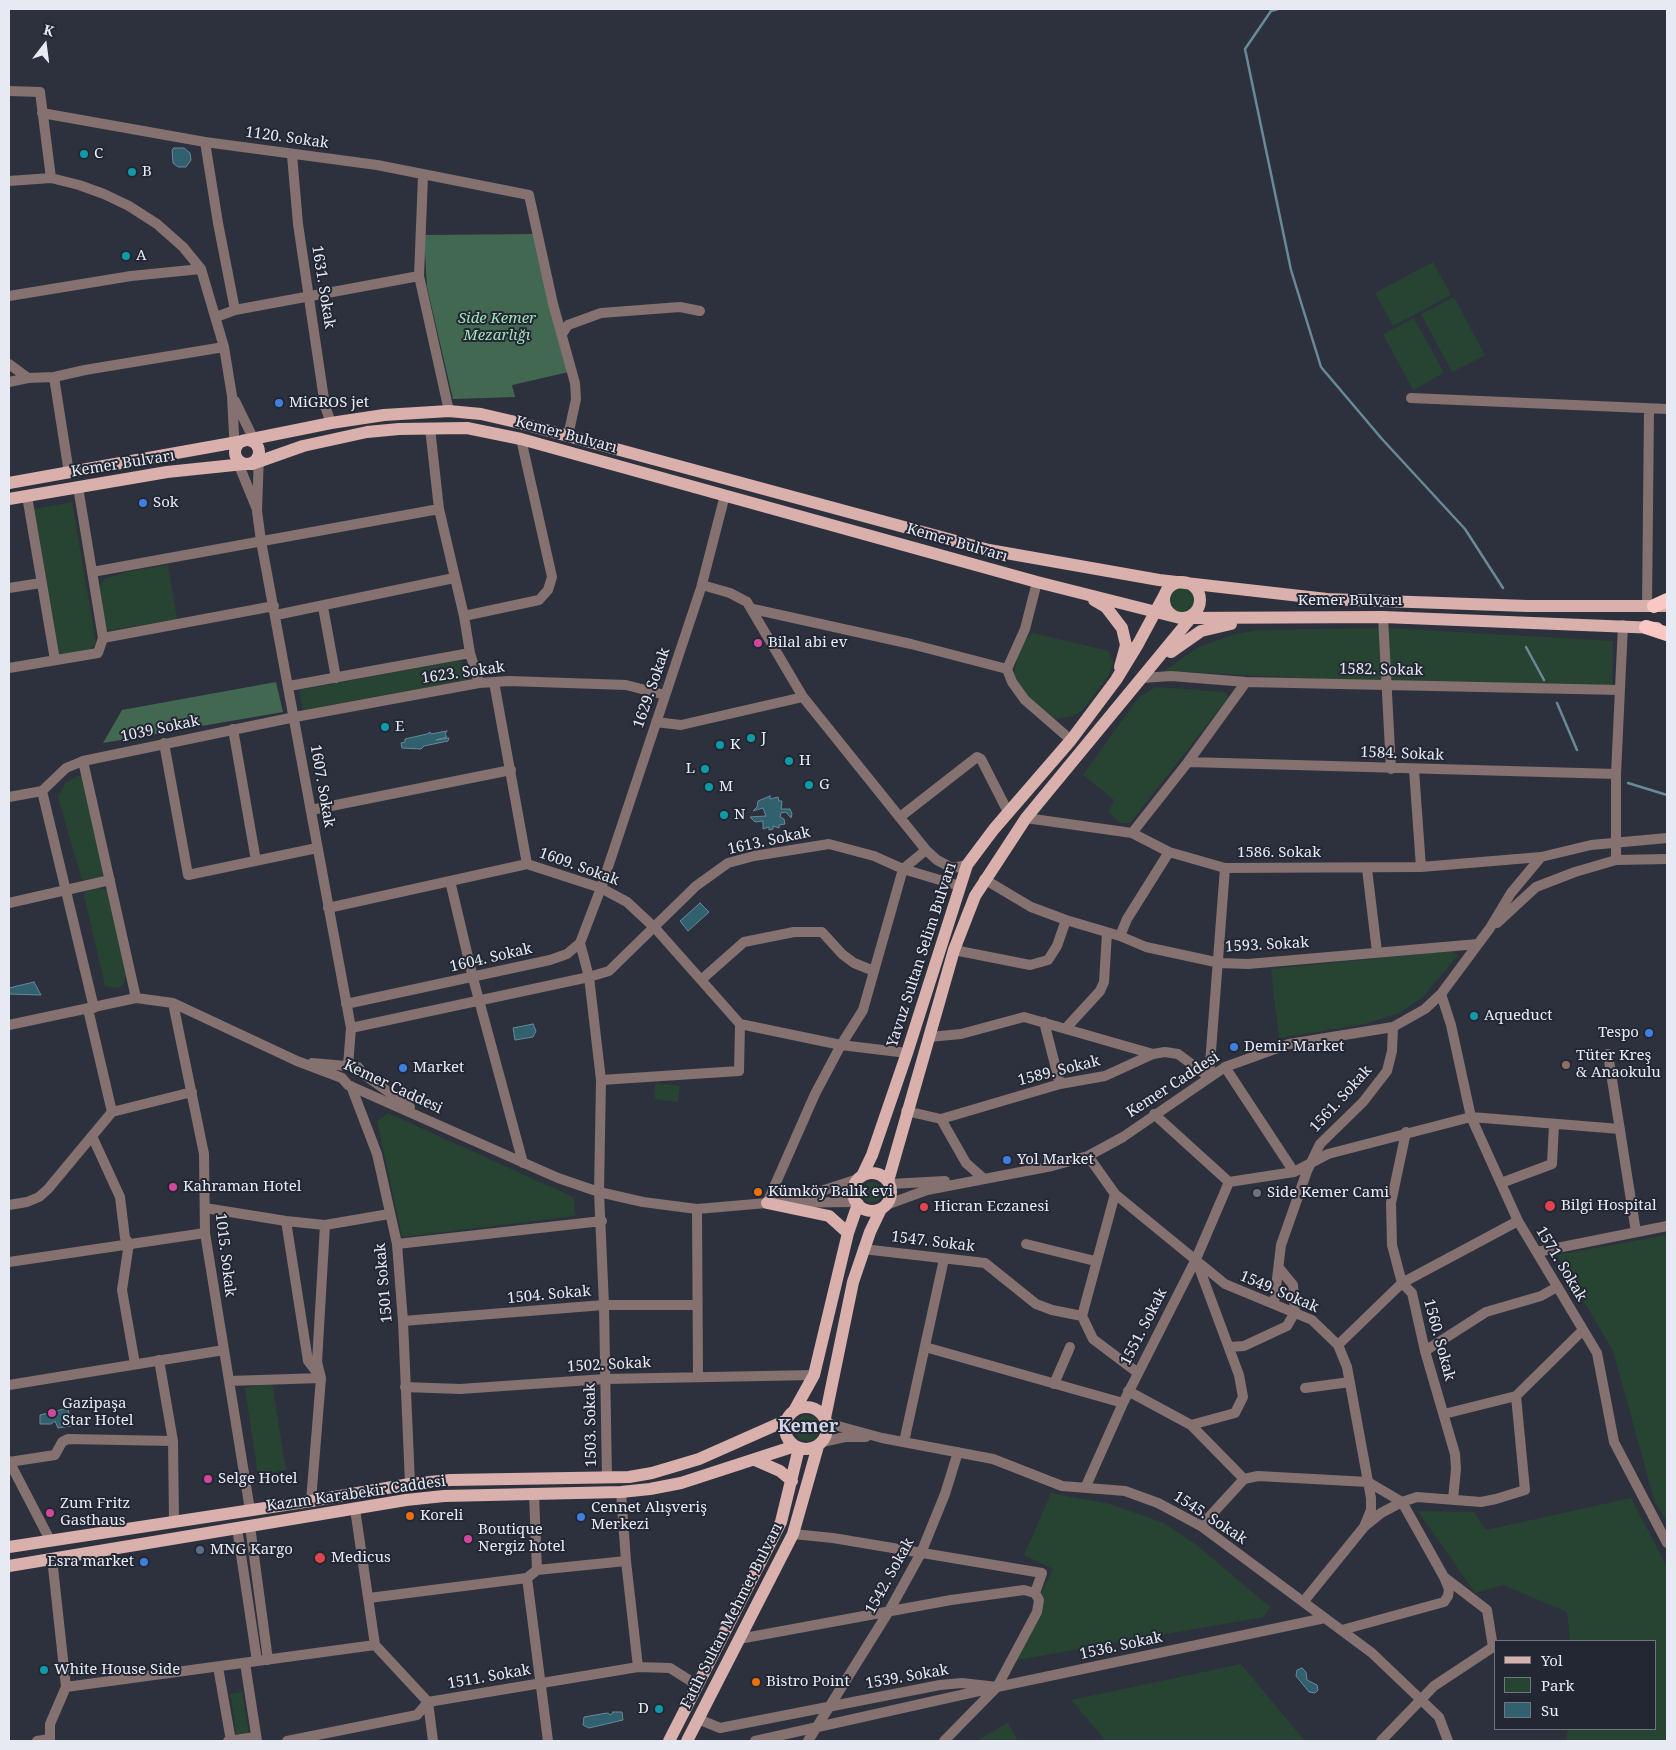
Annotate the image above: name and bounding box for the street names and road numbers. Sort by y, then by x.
street label: 1120. Sokak [244,123,330,153]
street label: 1631. Sokak [308,244,338,330]
street label: Kemer Bulvarı [513,413,619,457]
street label: Kemer Bulvarı [70,447,176,481]
street label: Kemer Bulvarı [904,520,1010,566]
street label: Kemer Bulvarı [1298,592,1402,610]
street label: 1629. Sokak [630,645,674,731]
street label: 1623. Sokak [420,658,506,688]
street label: 1582. Sokak [1339,660,1423,680]
street label: 1039 Sokak [119,712,201,746]
street label: 1607. Sokak [306,743,338,829]
street label: 1584. Sokak [1360,744,1444,764]
street label: 1613. Sokak [726,823,812,859]
street label: 1609. Sokak [536,844,622,890]
street label: 1586. Sokak [1237,844,1321,862]
street label: Yavuz Sultan Selim Bulvarı [884,860,960,1050]
street label: 1593. Sokak [1225,934,1309,956]
street label: 1604. Sokak [448,940,534,976]
street label: Kemer Caddesi [1123,1048,1223,1122]
street label: 1589. Sokak [1016,1052,1102,1090]
street label: Kemer Caddesi [341,1056,445,1118]
street label: 1561. Sokak [1306,1062,1376,1136]
street label: 1015. Sokak [211,1212,239,1298]
street label: 1571. Sokak [1532,1223,1590,1305]
street label: 1547. Sokak [890,1228,976,1256]
street label: 1501 Sokak [372,1242,396,1324]
street label: 1549. Sokak [1237,1267,1321,1317]
street label: 1504. Sokak [506,1282,592,1308]
street label: 1551. Sokak [1117,1285,1171,1369]
street label: 1560. Sokak [1419,1297,1459,1383]
street label: 1502. Sokak [567,1354,651,1376]
street label: 1503. Sokak [581,1383,601,1467]
street label: Kazım Karabekir Caddesi [265,1472,447,1516]
street label: 1545. Sokak [1170,1488,1250,1548]
street label: Fatih Sultan Mehmet Bulvarı [677,1520,787,1712]
street label: 1542. Sokak [862,1535,918,1617]
street label: 1536. Sokak [1078,1628,1164,1664]
street label: 1511. Sokak [446,1661,532,1693]
street label: 1539. Sokak [864,1661,950,1693]

